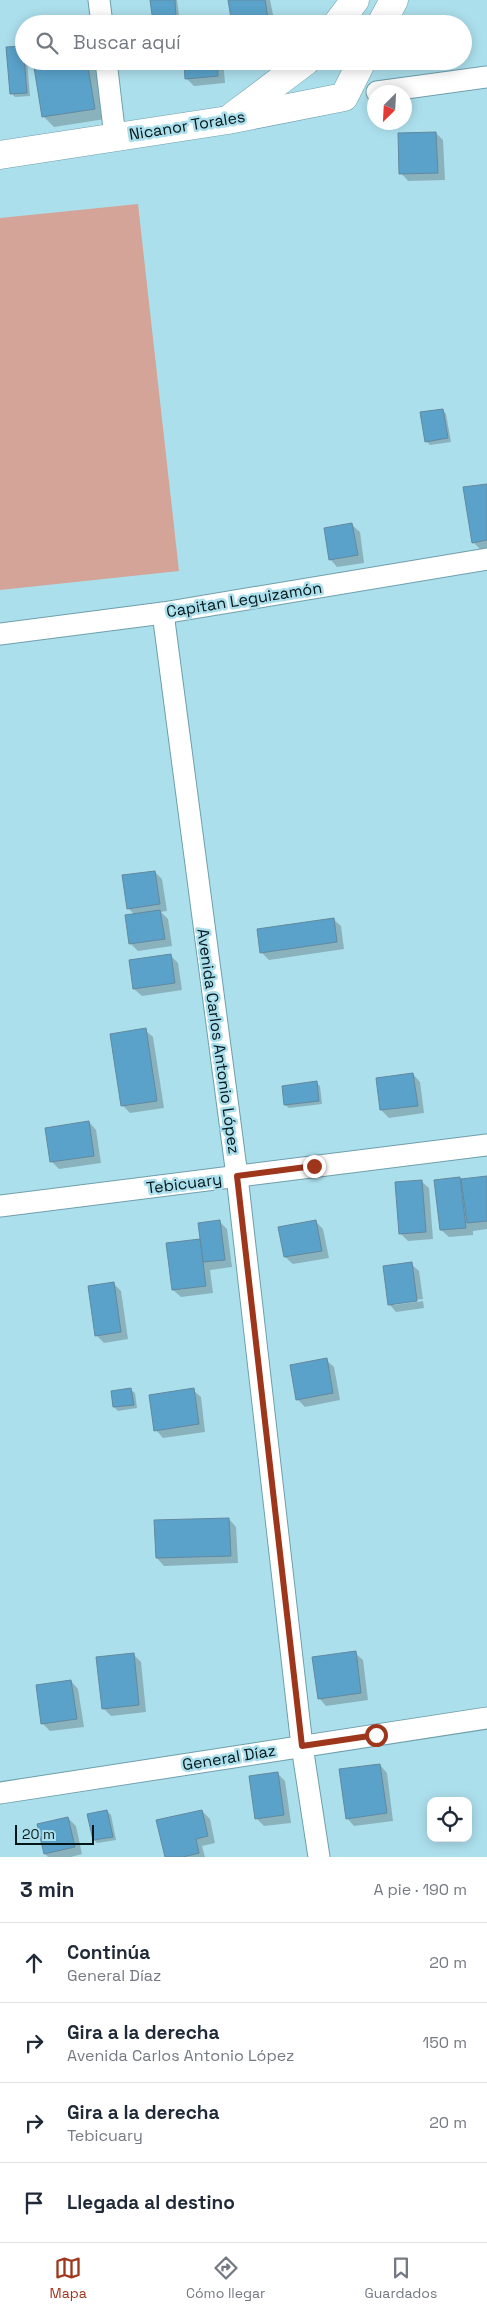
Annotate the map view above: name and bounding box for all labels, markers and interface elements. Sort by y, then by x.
search box [15,15,472,70]
icon: search [33,29,61,57]
text: Buscar aquí [73,30,181,55]
north arrow [367,85,412,130]
street label: Nicanor Torales [128,106,247,145]
street label: Capitan Leguizamón [165,577,323,622]
street label: Avenida Carlos Antonio López [192,927,245,1155]
route end [303,1155,326,1178]
street label: Tebicuary [145,1168,223,1199]
route start [365,1724,388,1747]
street label: General Díaz [181,1740,277,1775]
map controls [427,1797,472,1842]
button: locate [427,1797,472,1842]
scale bar [15,1822,94,1845]
text: 20 m [22,1825,55,1843]
text: 3 min [20,1876,75,1903]
text: A pie · 190 m [374,1879,467,1900]
text: Continúa [67,1940,150,1965]
icon: ahead [20,1949,48,1977]
text: 20 m [429,1952,467,1973]
text: General Díaz [67,1965,161,1986]
text: Gira a la derecha [67,2020,219,2045]
icon: right [20,2029,48,2057]
text: 150 m [423,2032,467,2053]
text: Avenida Carlos Antonio López [67,2045,294,2066]
text: Gira a la derecha [67,2100,219,2125]
icon: right [20,2109,48,2137]
text: 20 m [429,2112,467,2133]
text: Tebicuary [67,2125,143,2146]
icon: arrive [20,2189,48,2217]
text: Llegada al destino [67,2190,235,2215]
tab: Mapa [50,2254,87,2302]
tab: Cómo llegar [186,2254,265,2302]
tab: Guardados [365,2254,437,2302]

